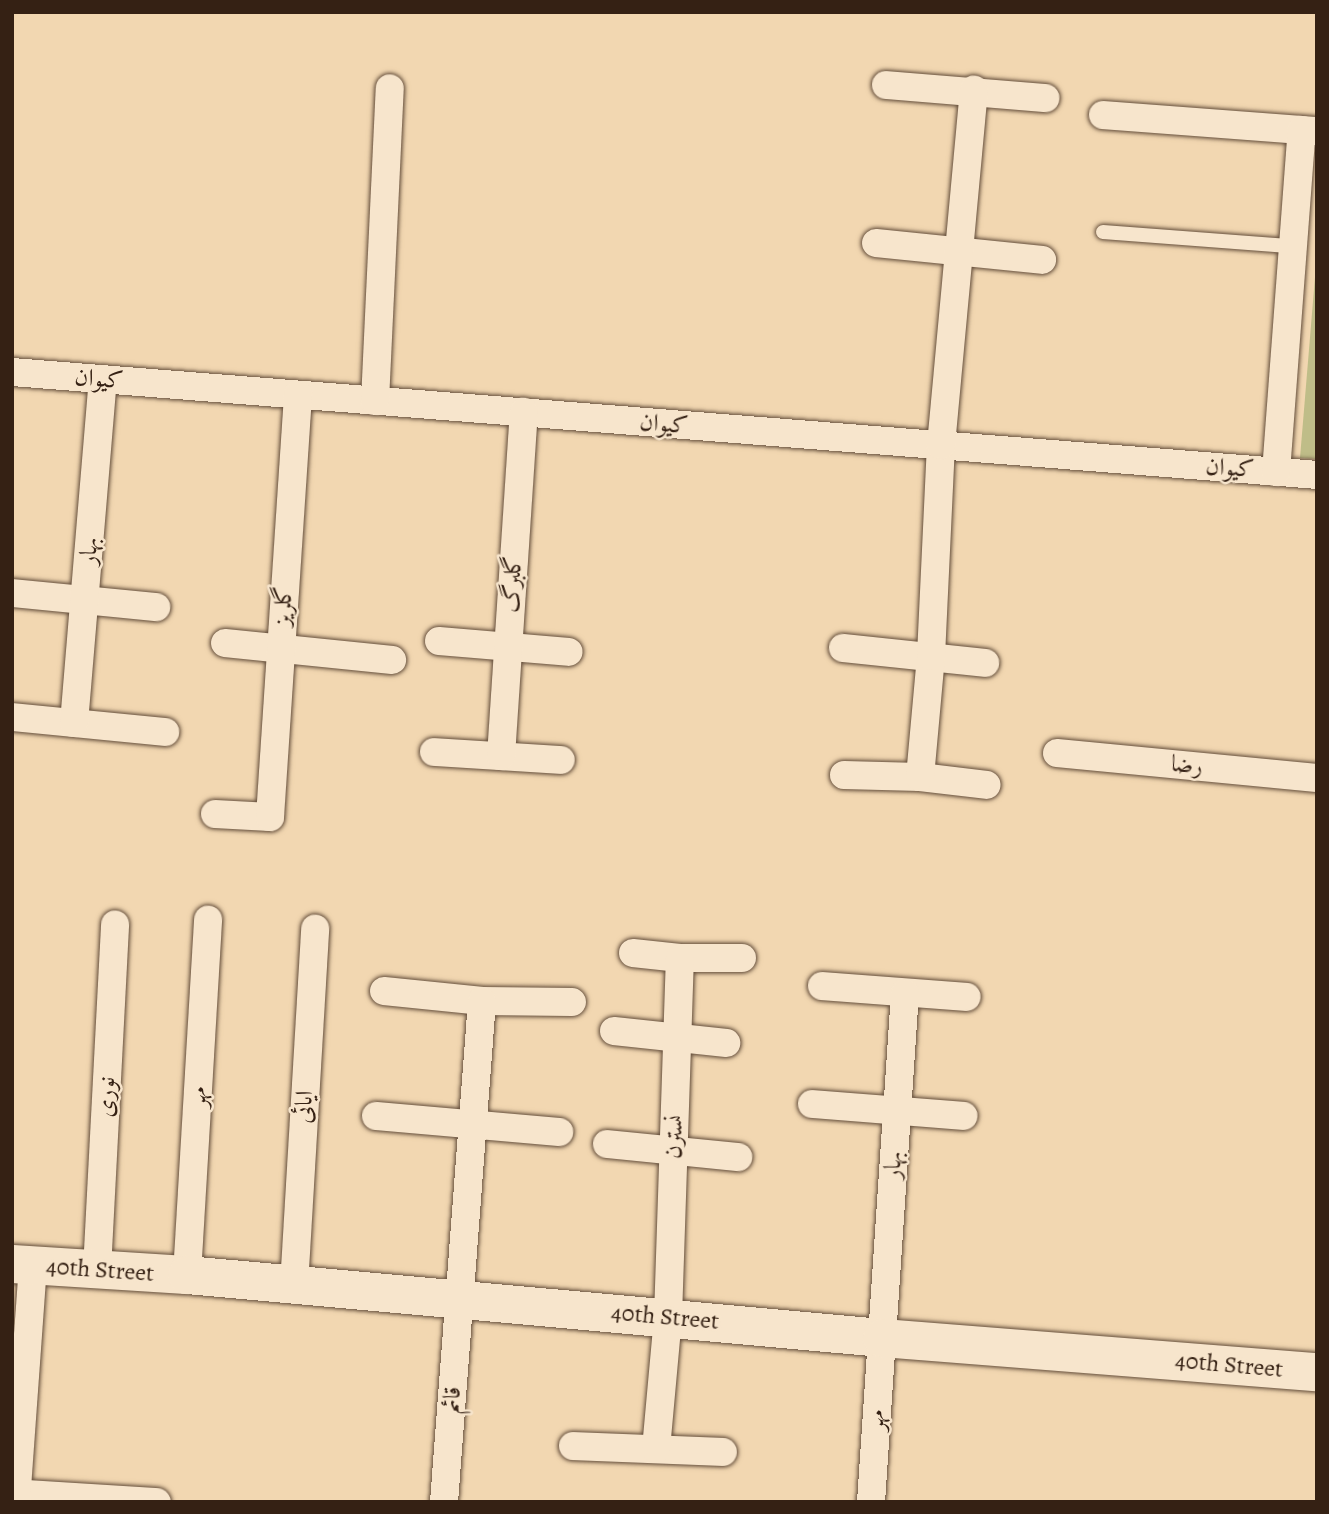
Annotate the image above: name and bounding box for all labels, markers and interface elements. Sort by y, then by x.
street label: کیوان [73,363,125,395]
street label: کیوان [638,408,690,440]
street label: کیوان [1205,452,1255,484]
street label: بهار [73,536,105,566]
street label: گلبرگ [496,554,528,614]
street label: گلریز [267,585,299,627]
street label: رضا [1170,749,1204,781]
street label: نوری [91,1076,121,1118]
street label: مهر [183,1086,213,1108]
street label: ایائی [289,1090,319,1124]
street label: نسترن [659,1115,689,1159]
street label: بهار [878,1150,908,1180]
street label: 40th Street [45,1252,155,1288]
street label: 40th Street [610,1298,720,1336]
street label: 40th Street [1174,1346,1284,1384]
street label: قائم [437,1386,467,1414]
street label: مهر [861,1409,891,1431]

